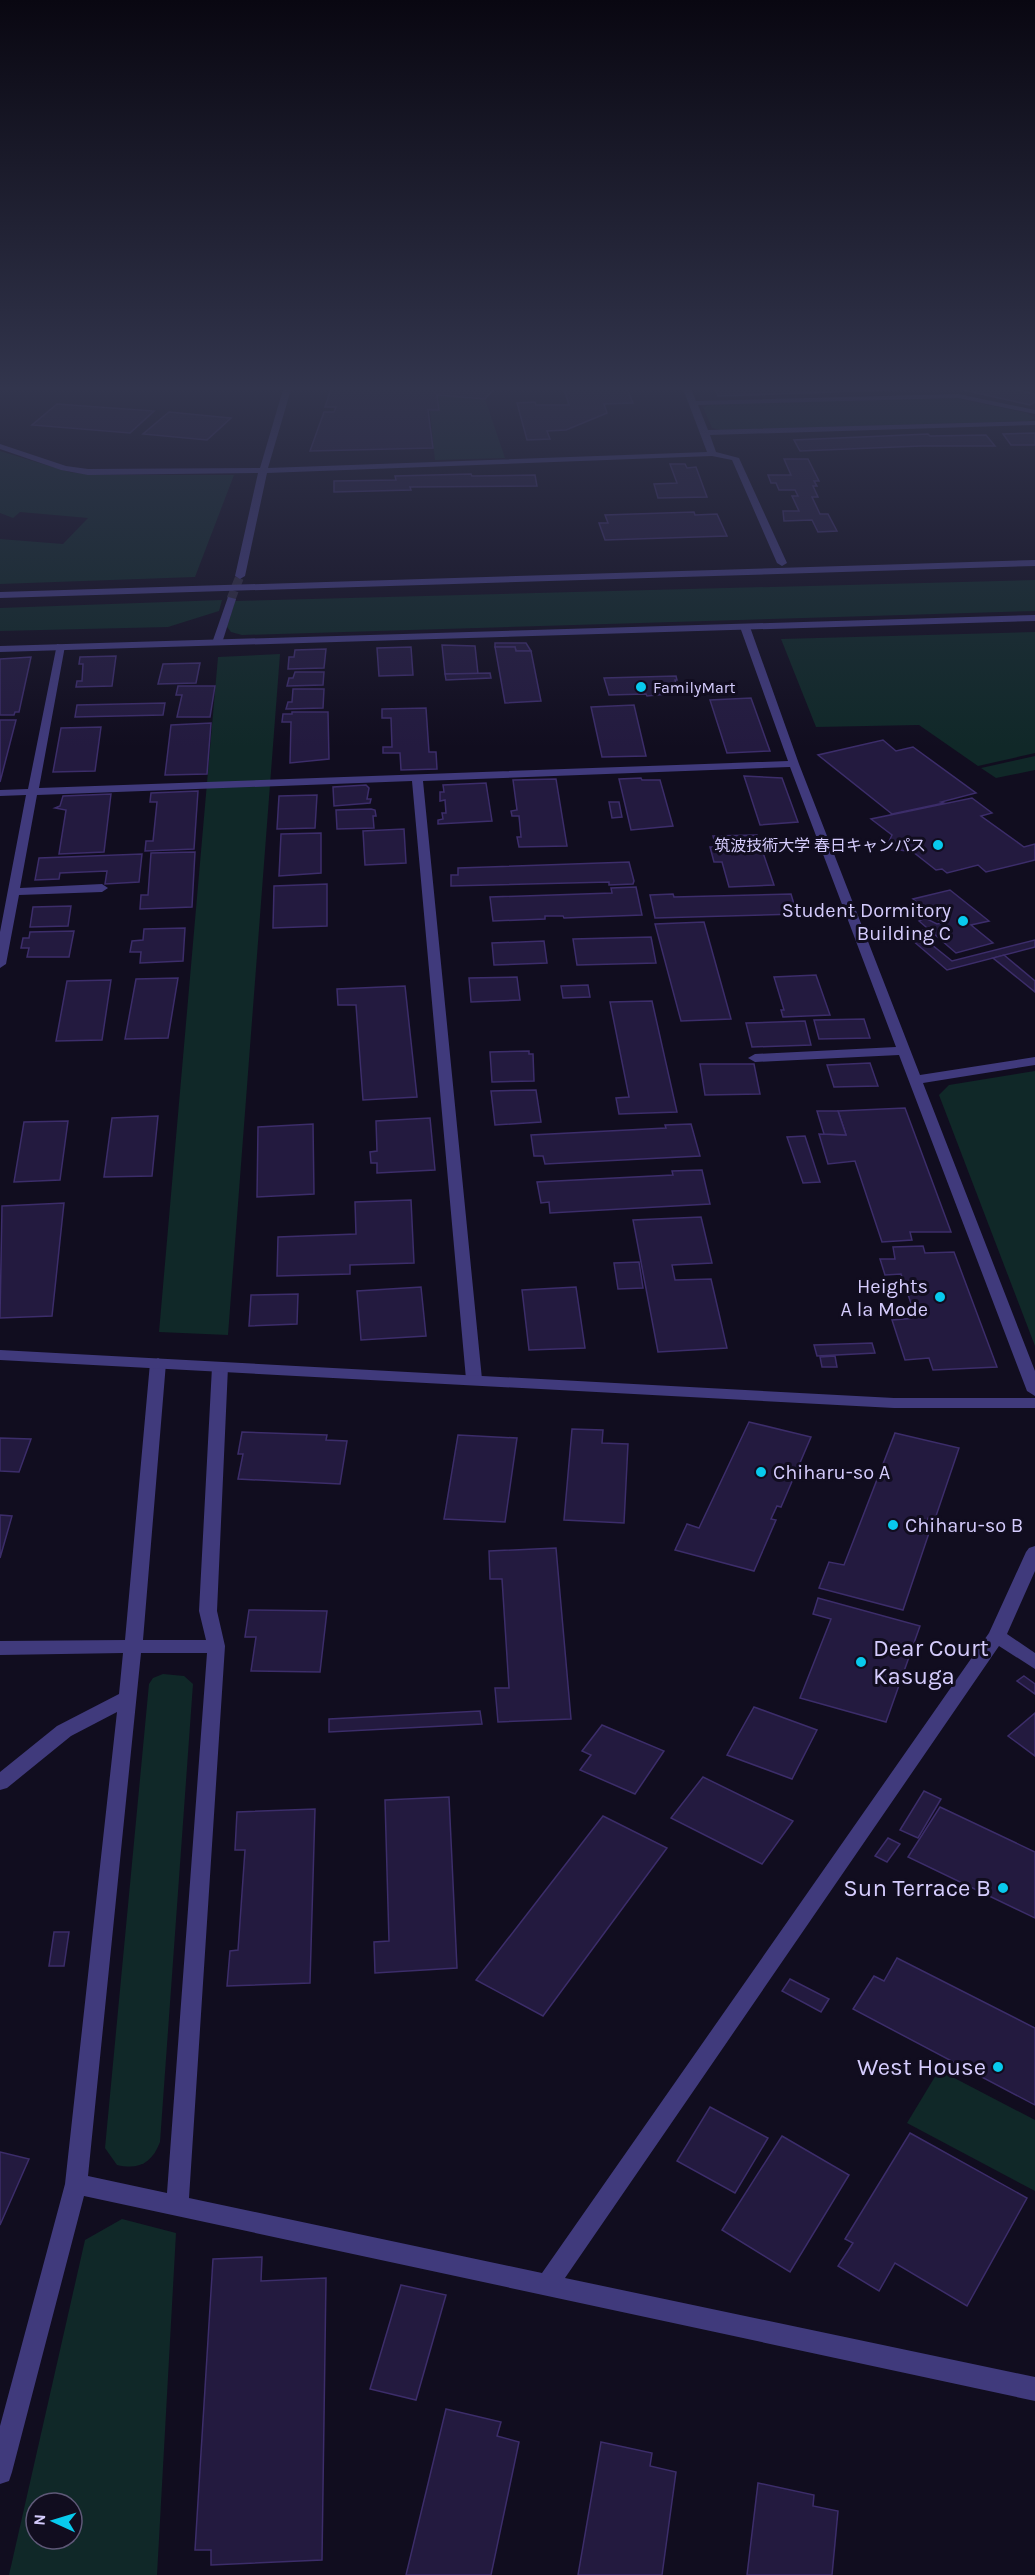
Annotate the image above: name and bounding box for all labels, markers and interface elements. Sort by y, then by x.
place label: FamilyMart [653,678,736,697]
marker: FamilyMart [634,680,648,694]
place label: 筑波技術大学 春日キャンパス [714,836,926,855]
marker: 筑波技術大学 春日キャンパス [931,838,945,852]
place label: Student Dormitory Building C [782,899,951,945]
marker: Student Dormitory Building C [956,914,970,928]
place label: Heights A la Mode [840,1275,928,1321]
marker: Heights A la Mode [933,1290,947,1304]
place label: Chiharu-so A [773,1461,890,1484]
marker: Chiharu-so A [754,1465,768,1479]
place label: Chiharu-so B [905,1514,1023,1537]
marker: Chiharu-so B [886,1518,900,1532]
place label: Dear Court Kasuga [873,1634,989,1690]
marker: Dear Court Kasuga [854,1655,868,1669]
place label: Sun Terrace B [843,1874,991,1902]
marker: Sun Terrace B [996,1881,1010,1895]
place label: West House [857,2053,986,2081]
marker: West House [991,2060,1005,2074]
north arrow [24,2491,84,2551]
text: N [30,2514,49,2526]

